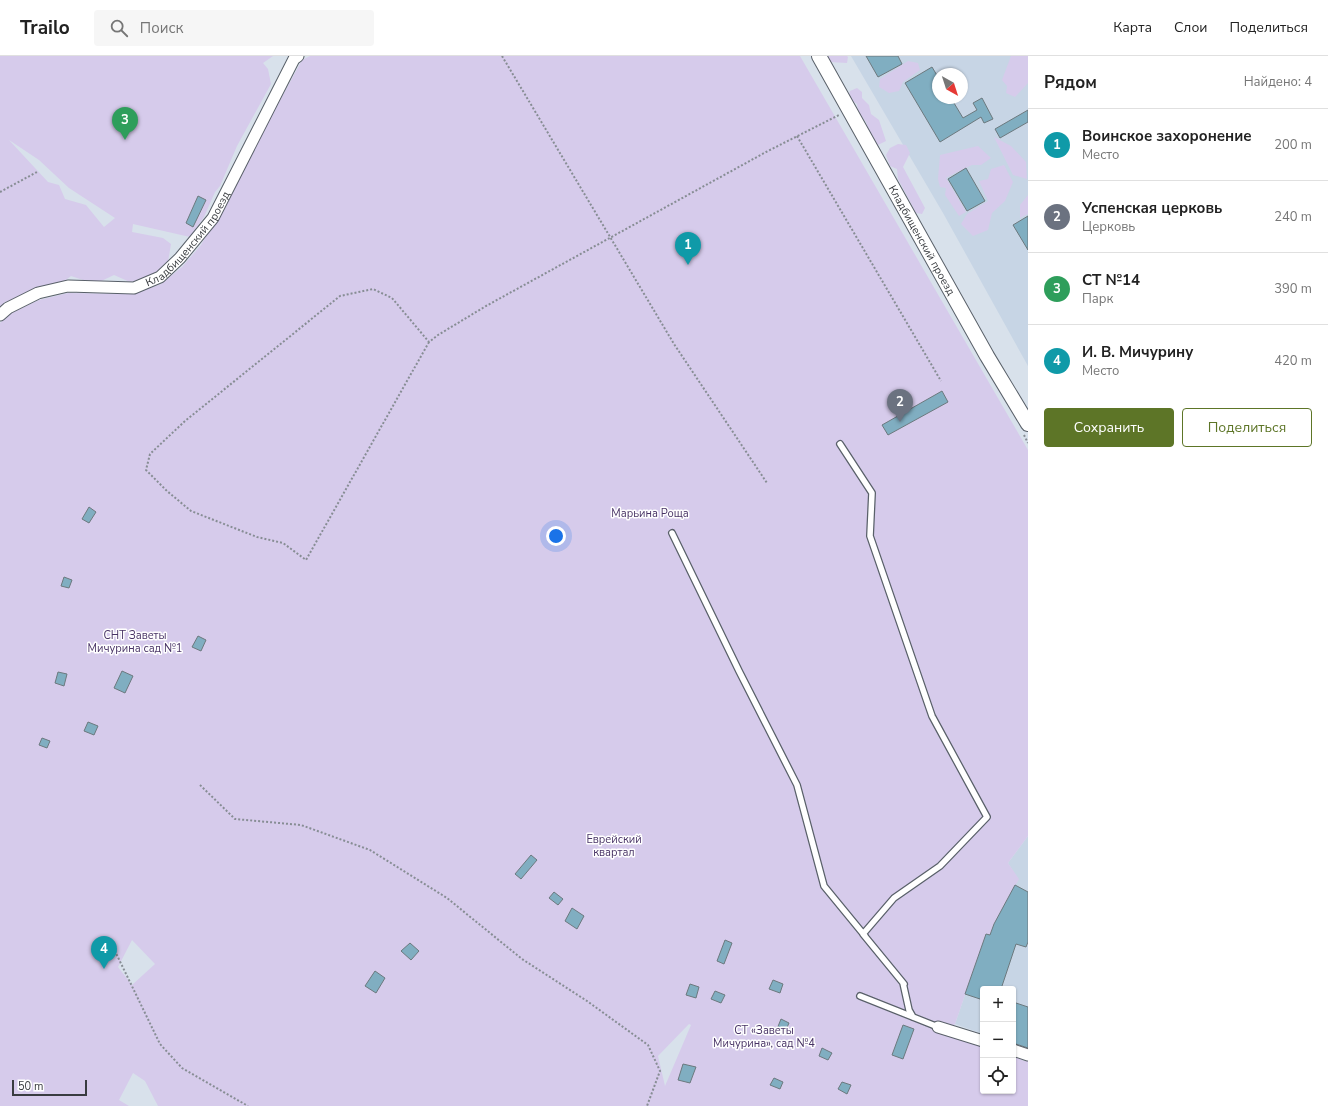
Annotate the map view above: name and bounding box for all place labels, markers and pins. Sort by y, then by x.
pin: 3 [112,107,138,140]
pin: 1 [675,232,701,265]
pin: 2 [887,389,913,422]
pin: 4 [91,936,117,969]

